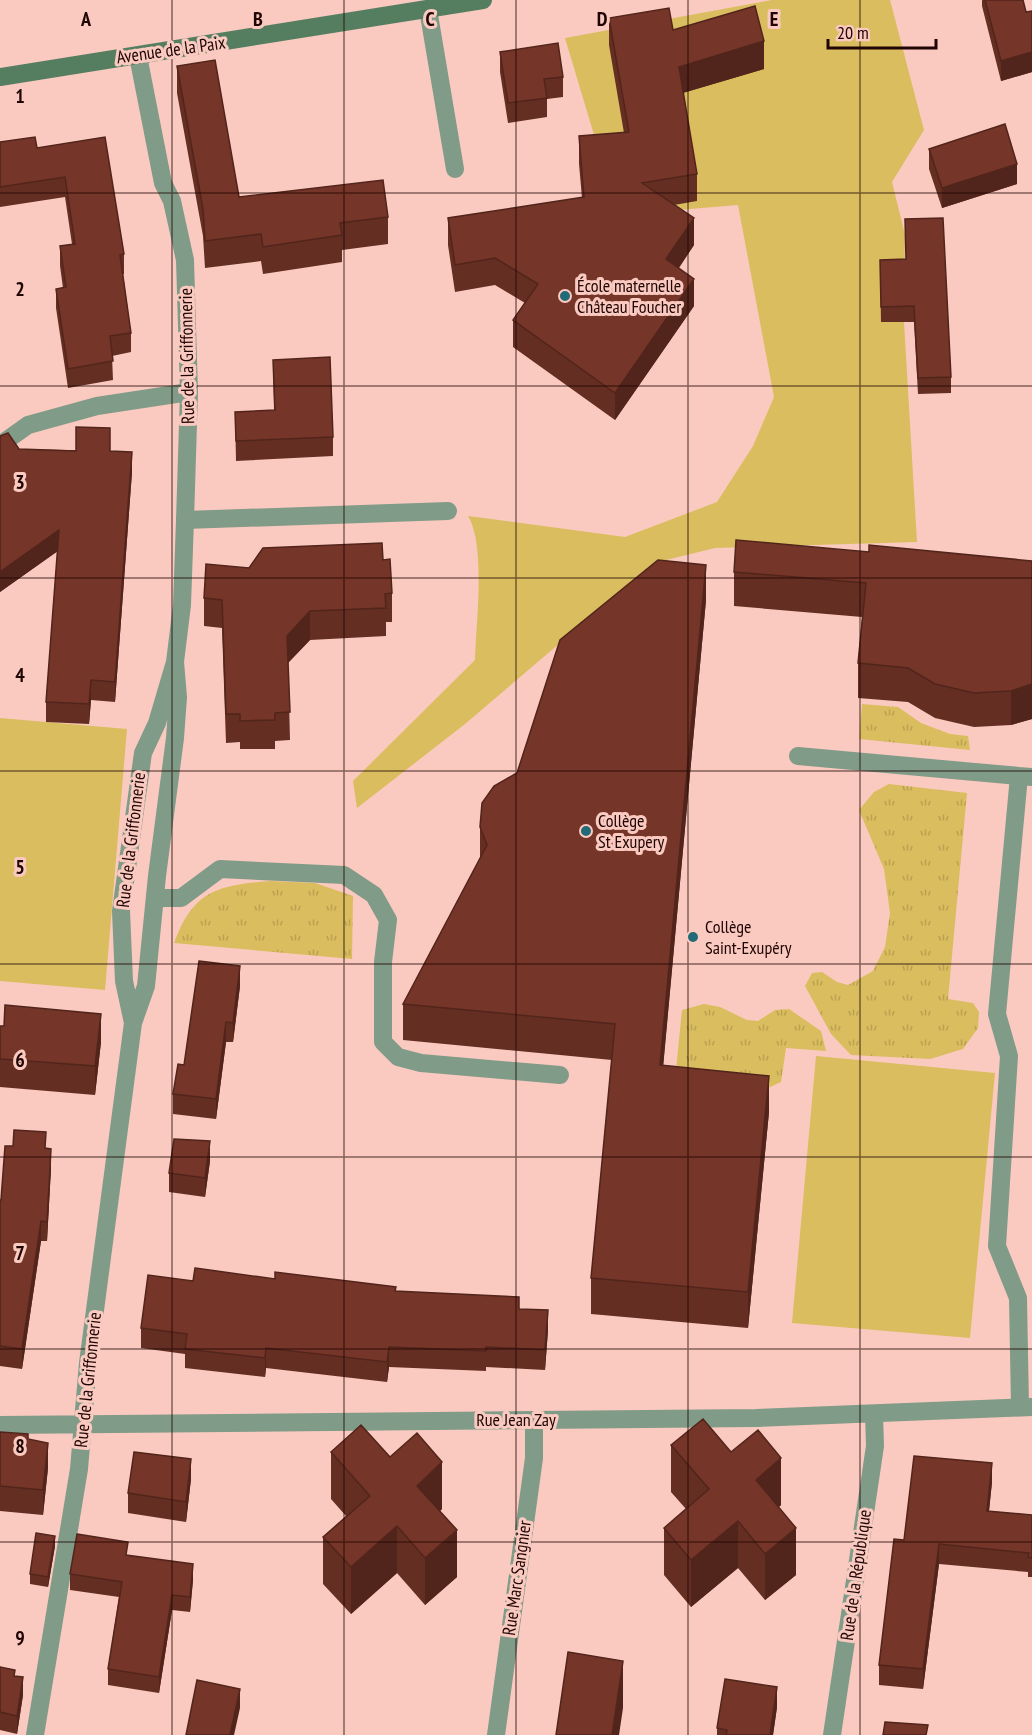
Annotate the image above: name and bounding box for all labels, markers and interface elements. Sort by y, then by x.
text: A [80,6,92,32]
text: B [253,6,263,32]
text: C [425,6,435,32]
text: D [597,6,608,32]
text: E [770,6,778,32]
scale bar [828,12,936,50]
text: 20 m [837,21,869,44]
street label: Avenue de la Paix [115,30,227,69]
text: 1 [15,83,25,109]
place label: École maternelle Château Foucher [577,274,681,318]
text: 2 [15,276,25,302]
street label: Rue de la Griffonnerie [174,288,199,424]
marker: École maternelle Château Foucher [558,289,572,303]
text: 3 [15,469,25,495]
text: 4 [15,662,25,688]
street label: Rue de la Griffonnerie [111,771,150,909]
place label: Collège St Exupery [598,809,665,853]
marker: Collège St Exupery [579,824,593,838]
text: 5 [15,854,25,880]
place label: Collège Saint-Exupéry [705,915,792,959]
marker: Collège Saint-Exupéry [686,930,700,944]
text: 6 [15,1047,25,1073]
text: 7 [15,1240,25,1266]
street label: Rue de la Griffonnerie [69,1311,106,1449]
street label: Rue Jean Zay [476,1408,556,1431]
text: 8 [15,1433,25,1459]
street label: Rue de la République [835,1508,876,1642]
street label: Rue Marc Sangnier [497,1519,536,1637]
text: 9 [15,1625,25,1651]

